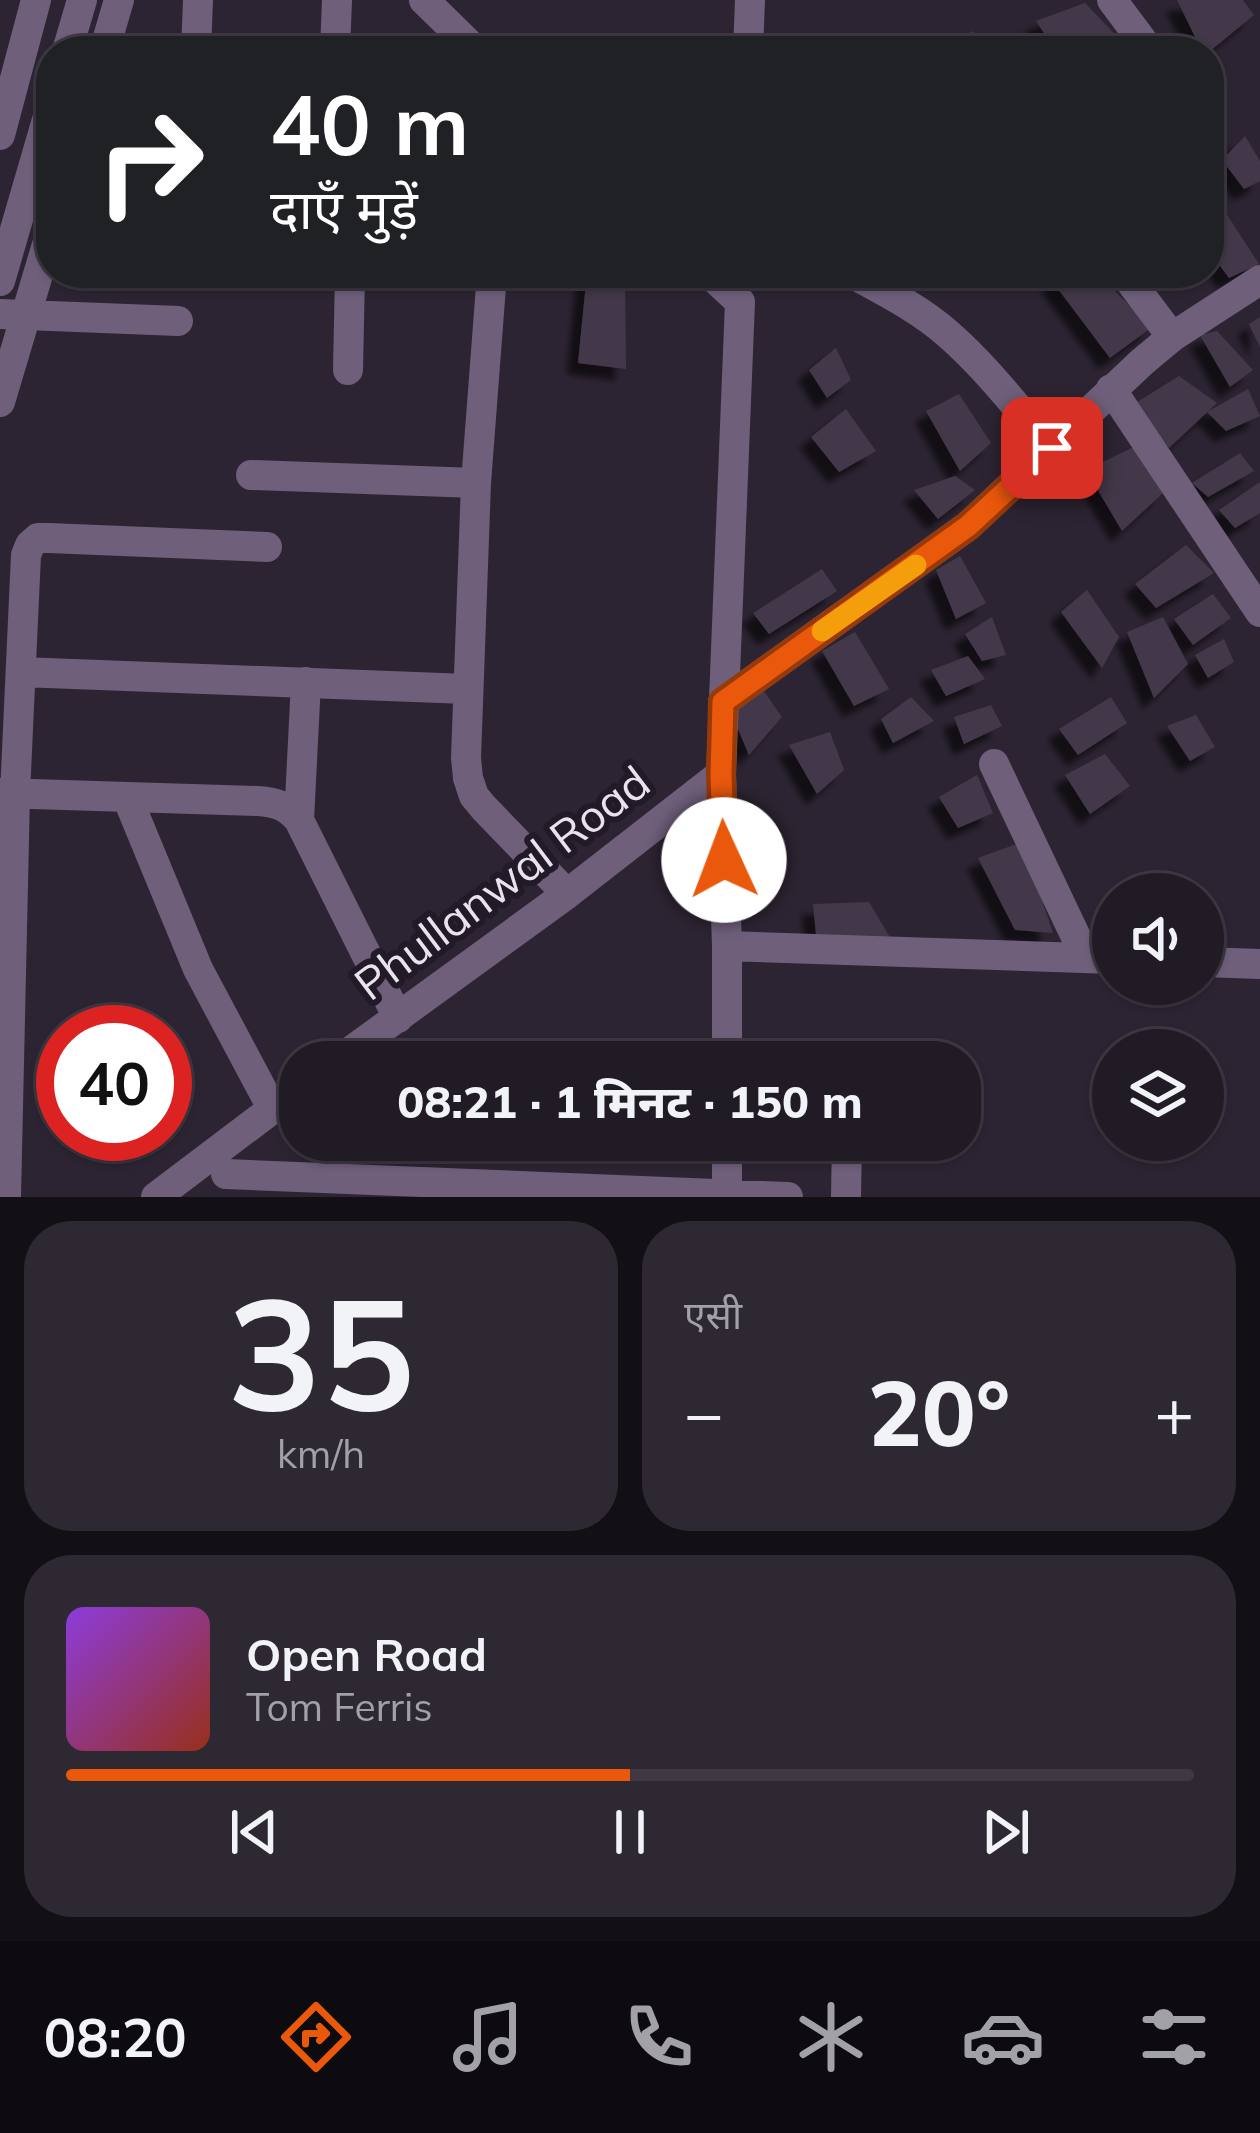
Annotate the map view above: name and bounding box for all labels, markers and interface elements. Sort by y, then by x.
text: 40 m [270,71,469,176]
icon: right [72,84,228,240]
text: दाएँ मुड़ें [270,175,418,243]
pin [1001,397,1103,499]
icon: arrive [1019,415,1085,481]
street label: Phullanwal Road [343,753,660,1011]
position arrow [661,797,787,923]
map controls [1092,873,1224,1161]
button: sound [1092,873,1224,1005]
speed limit sign: 40 [36,1005,192,1161]
button: layers [1092,1029,1224,1161]
text: 08:21 · 1 मिनट · 150 m [397,1073,863,1129]
text: 35 [227,1253,415,1449]
text: एसी [684,1290,742,1339]
text: 20° [868,1356,1010,1469]
text: − [684,1371,724,1454]
text: + [1154,1371,1194,1454]
text: km/h [277,1429,365,1478]
text: Open Road [246,1626,487,1682]
text: Tom Ferris [246,1682,433,1731]
icon: previous [221,1799,287,1865]
icon: pause [597,1799,663,1865]
icon: next [973,1799,1039,1865]
icon: directions [274,1995,358,2079]
icon: music [446,1995,530,2079]
icon: phone [617,1995,701,2079]
icon: climate [789,1995,873,2079]
icon: car [961,1995,1045,2079]
icon: filters [1132,1995,1216,2079]
text: 08:20 [44,2003,187,2071]

